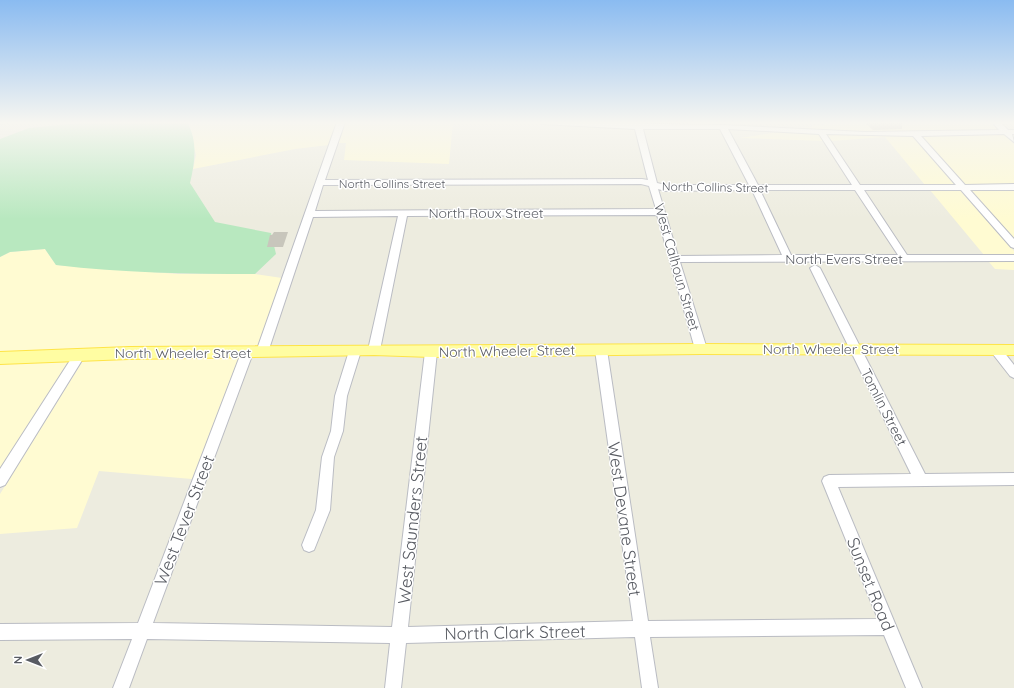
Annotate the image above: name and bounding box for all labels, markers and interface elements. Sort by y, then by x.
street label: North Collins Street [339,176,445,191]
street label: North Collins Street [662,179,768,195]
street label: West Calhoun Street [650,201,704,333]
street label: North Roux Street [428,204,544,222]
street label: North Evers Street [785,250,903,268]
street label: North Wheeler Street [763,340,899,358]
street label: North Wheeler Street [439,341,576,361]
street label: North Wheeler Street [115,344,251,362]
street label: Tomlin Street [857,365,911,449]
street label: West Saunders Street [393,435,431,605]
street label: West Devane Street [604,440,646,598]
street label: West Tever Street [149,452,219,588]
street label: Sunset Road [843,534,899,634]
street label: North Clark Street [444,620,586,644]
north arrow [8,640,48,680]
text: N [11,656,25,664]

